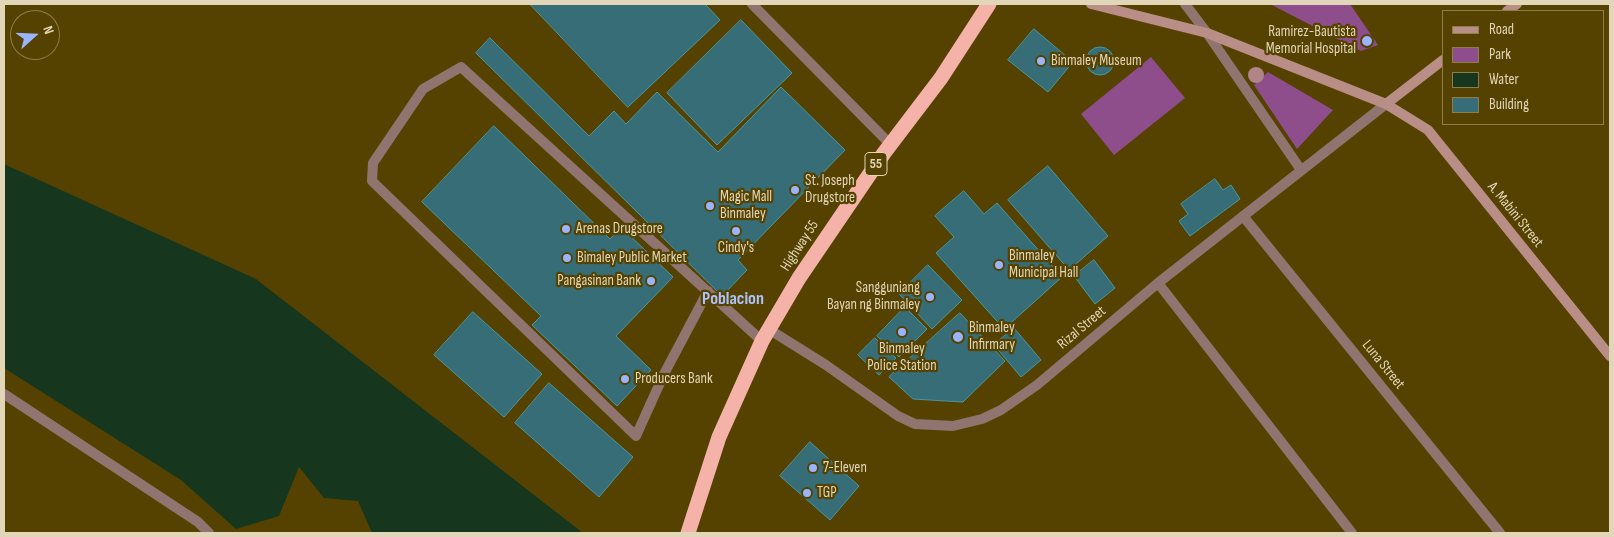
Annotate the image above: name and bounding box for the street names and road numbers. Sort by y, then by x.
road number: 55 [865,152,887,175]
street label: A. Mabini Street [1483,179,1547,251]
street label: Highway 55 [777,217,823,275]
street label: Rizal Street [1054,303,1110,353]
street label: Luna Street [1358,337,1408,393]

